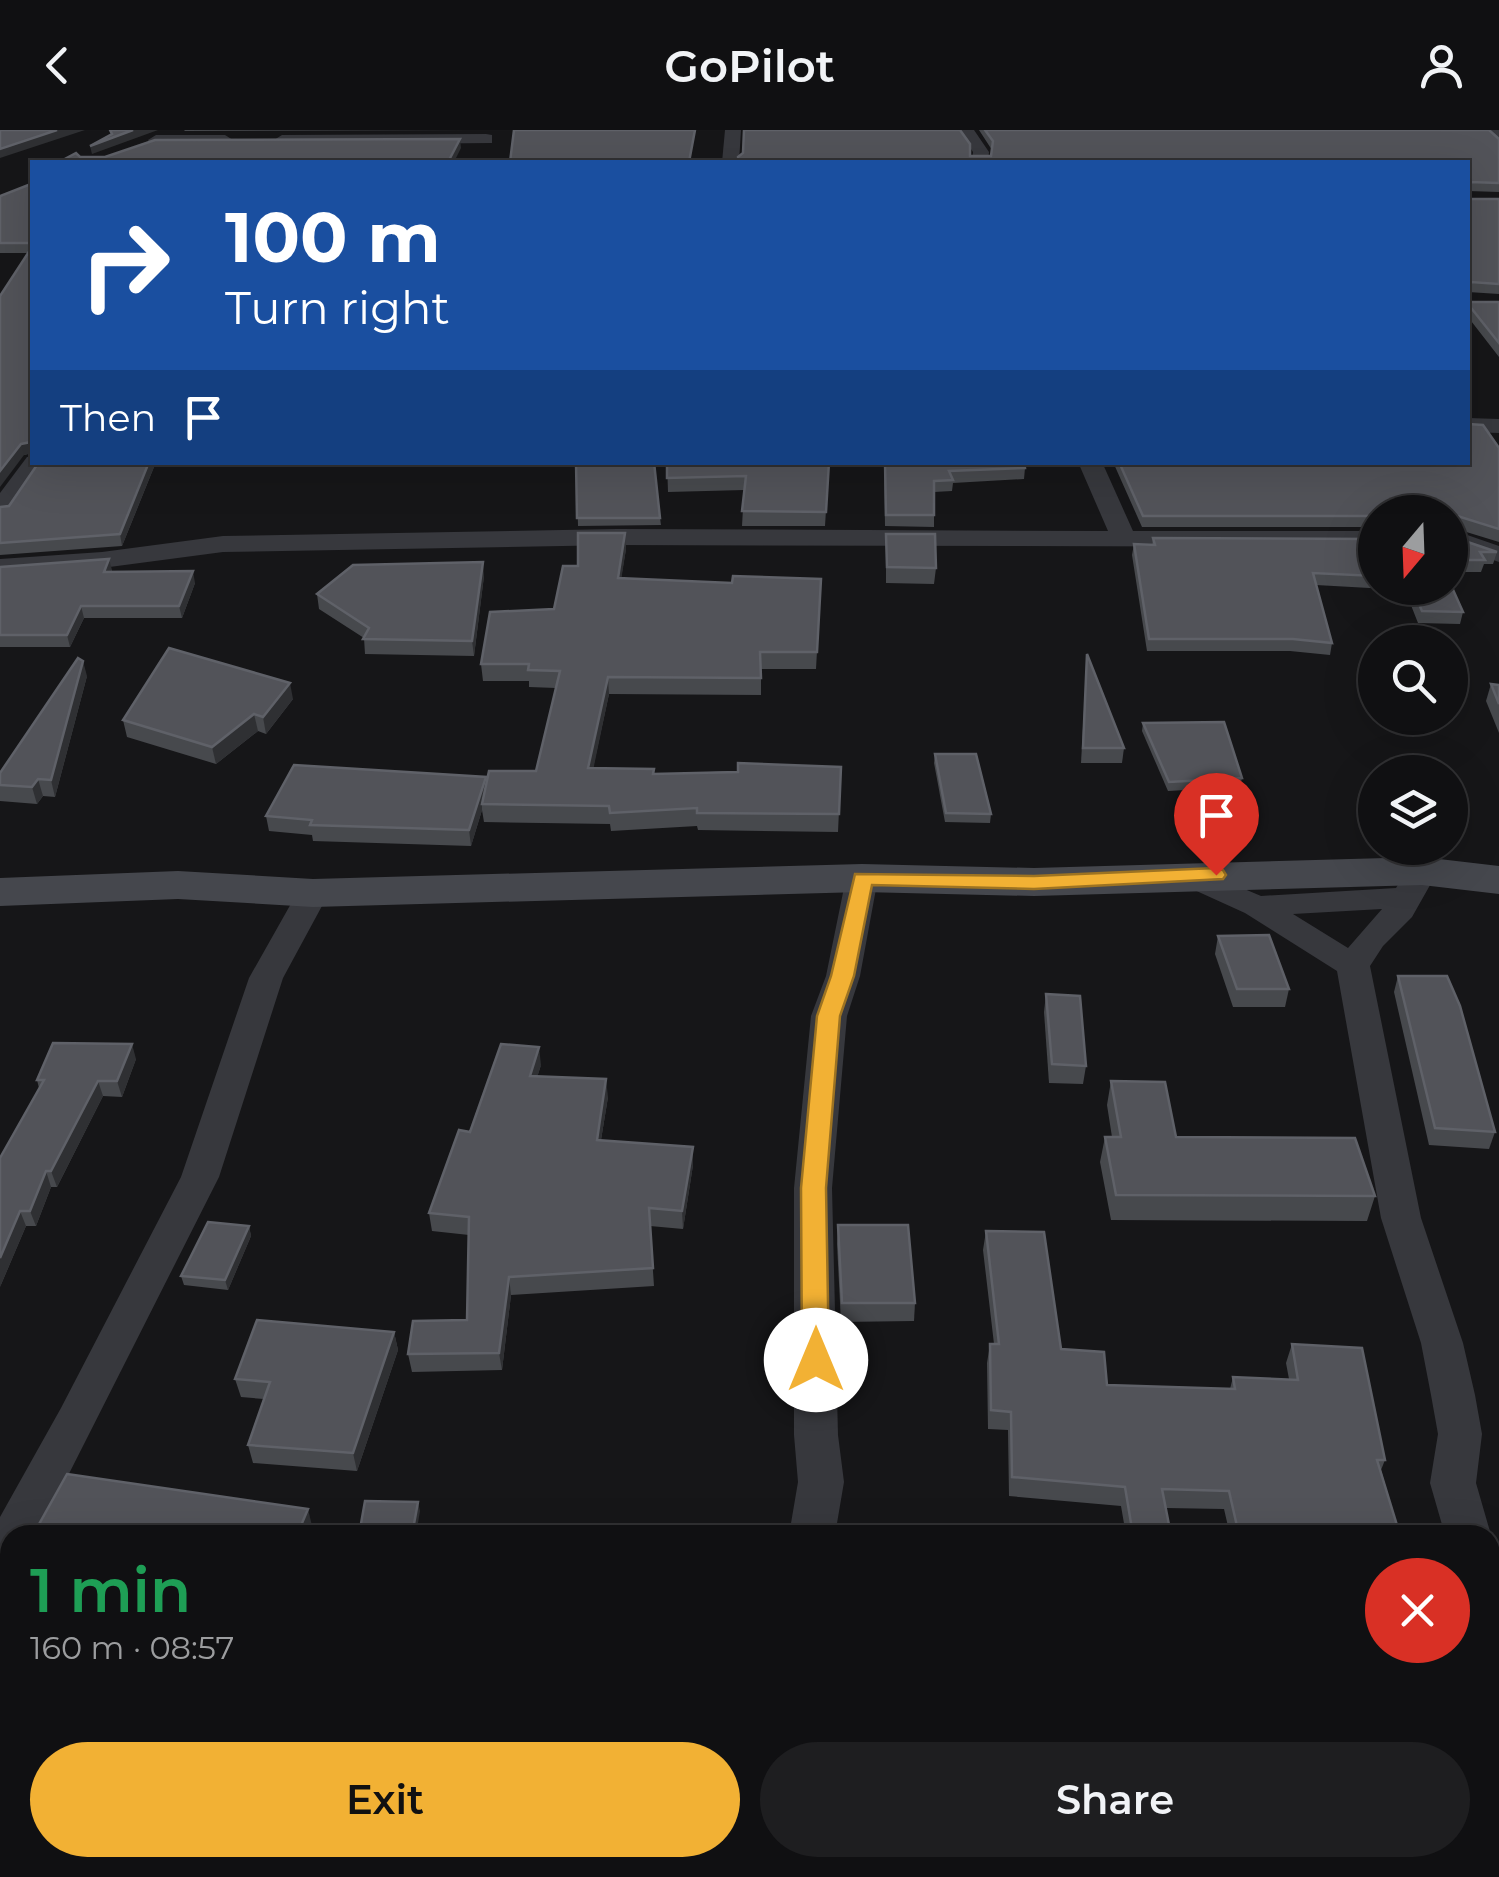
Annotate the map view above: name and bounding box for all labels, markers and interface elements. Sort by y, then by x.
icon: back [30,38,85,93]
text: GoPilot [664,38,835,93]
icon: person [1414,38,1469,93]
text: 100 m [225,194,441,280]
icon: right [60,200,190,330]
text: Turn right [225,280,450,335]
icon: arrive [176,390,231,445]
text: Then [60,394,156,441]
north arrow [1358,495,1468,605]
map controls [1358,495,1468,865]
button: search [1358,625,1468,735]
button: layers [1358,755,1468,865]
pin [1174,773,1259,876]
icon: arrive [1189,788,1244,843]
position arrow [764,1308,868,1412]
text: 1 min [30,1554,191,1627]
button: close [1365,1558,1470,1663]
text: 160 m · 08:57 [30,1628,234,1667]
button: Exit [30,1742,740,1857]
button: Share [760,1742,1470,1857]

